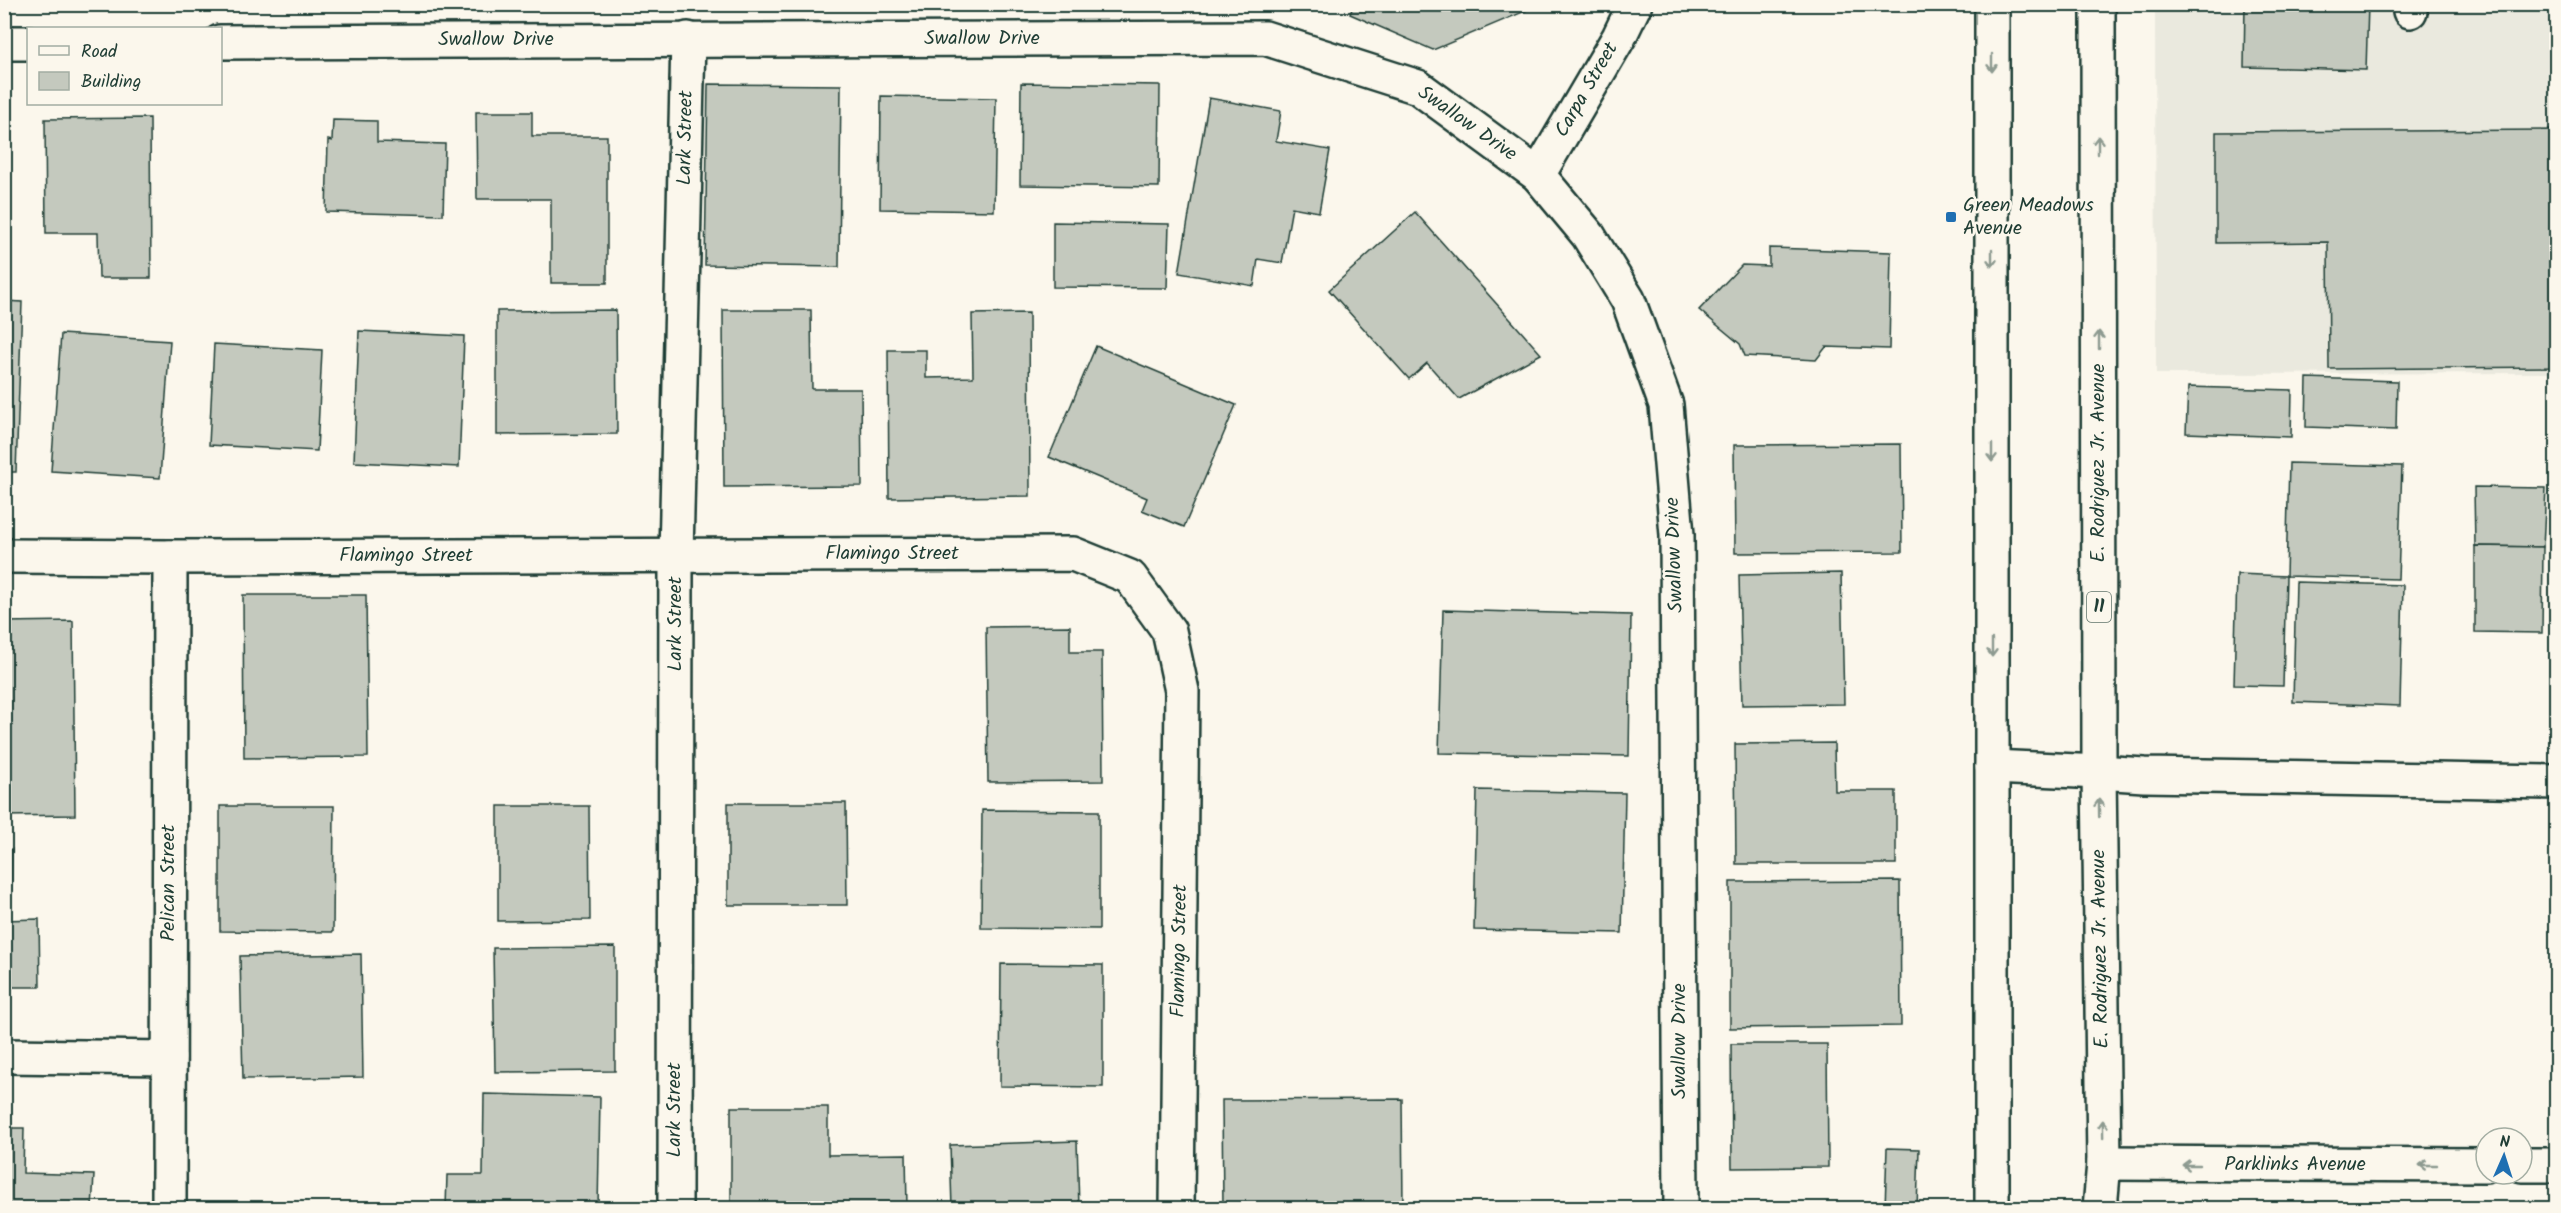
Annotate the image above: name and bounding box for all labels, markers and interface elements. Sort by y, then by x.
street label: Swallow Drive [924,23,1040,55]
street label: Swallow Drive [438,24,554,56]
legend [27,27,222,105]
street label: Carpa Street [1547,36,1627,144]
text: Road [81,38,118,67]
one-way arrow [1986,52,1998,72]
text: Building [81,68,141,97]
street label: Swallow Drive [1411,78,1523,170]
street label: Lark Street [669,90,703,186]
one-way arrow [2093,136,2104,156]
place label: Green Meadows Avenue [1963,190,2094,245]
marker: Green Meadows Avenue [1944,210,1958,224]
one-way arrow [1986,247,1998,267]
one-way arrow [2093,331,2105,351]
street label: E. Rodriguez Jr. Avenue [2083,363,2115,563]
one-way arrow [1986,442,1998,462]
street label: Swallow Drive [1657,497,1693,613]
street label: Flamingo Street [825,538,959,570]
street label: Flamingo Street [339,540,473,572]
street label: Lark Street [660,576,692,672]
road number: 11 [2087,592,2111,622]
one-way arrow [1986,637,1998,657]
one-way arrow [2094,799,2105,819]
street label: Pelican Street [153,824,185,942]
street label: E. Rodriguez Jr. Avenue [2083,849,2119,1049]
street label: Flamingo Street [1163,884,1197,1018]
street label: Swallow Drive [1664,983,1696,1099]
street label: Lark Street [659,1062,691,1158]
one-way arrow [2097,1120,2109,1140]
north arrow [2474,1126,2534,1186]
text: N [2499,1130,2510,1155]
street label: Parklinks Avenue [2224,1149,2366,1181]
one-way arrow [2181,1159,2201,1170]
one-way arrow [2418,1159,2438,1171]

